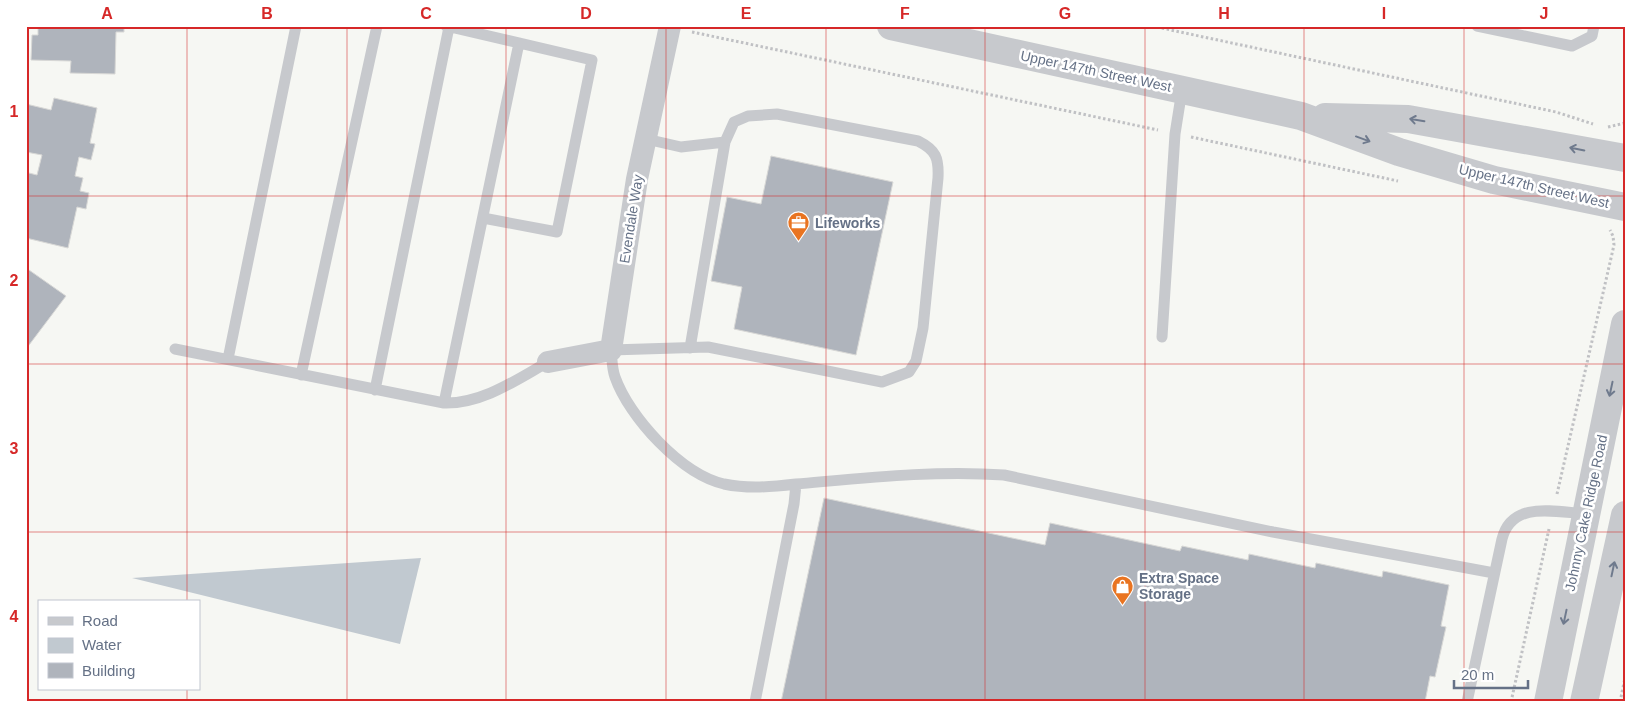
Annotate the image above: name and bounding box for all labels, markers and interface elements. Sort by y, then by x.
text: A [101,5,113,22]
text: B [261,5,273,22]
text: C [420,5,432,22]
text: D [580,5,592,22]
text: E [741,5,752,22]
text: F [900,5,910,22]
text: G [1059,5,1071,22]
text: H [1218,5,1230,22]
text: I [1382,5,1386,22]
text: J [1540,5,1548,22]
street label: Upper 147th Street West [1019,47,1173,95]
text: 1 [10,103,19,120]
one-way arrow [1409,115,1425,125]
one-way arrow [1355,135,1370,144]
one-way arrow [1569,143,1585,153]
street label: Upper 147th Street West [1457,161,1611,211]
street label: Evendale Way [616,173,646,265]
office icon: Lifeworks [787,211,811,242]
place label: Lifeworks [815,215,881,231]
text: 2 [10,272,19,289]
one-way arrow [1606,381,1616,397]
street label: Johnny Cake Ridge Road [1562,433,1610,593]
text: 3 [10,440,19,457]
one-way arrow [1609,561,1618,577]
place label: Extra Space Storage [1139,570,1219,602]
shop icon: Extra Space Storage [1111,574,1135,605]
legend [38,600,200,690]
text: 4 [10,608,19,625]
one-way arrow [1560,609,1569,625]
text: Road [82,612,118,629]
text: Water [82,636,121,653]
scale bar [1454,658,1527,690]
text: Building [82,662,135,679]
text: 20 m [1461,666,1494,683]

